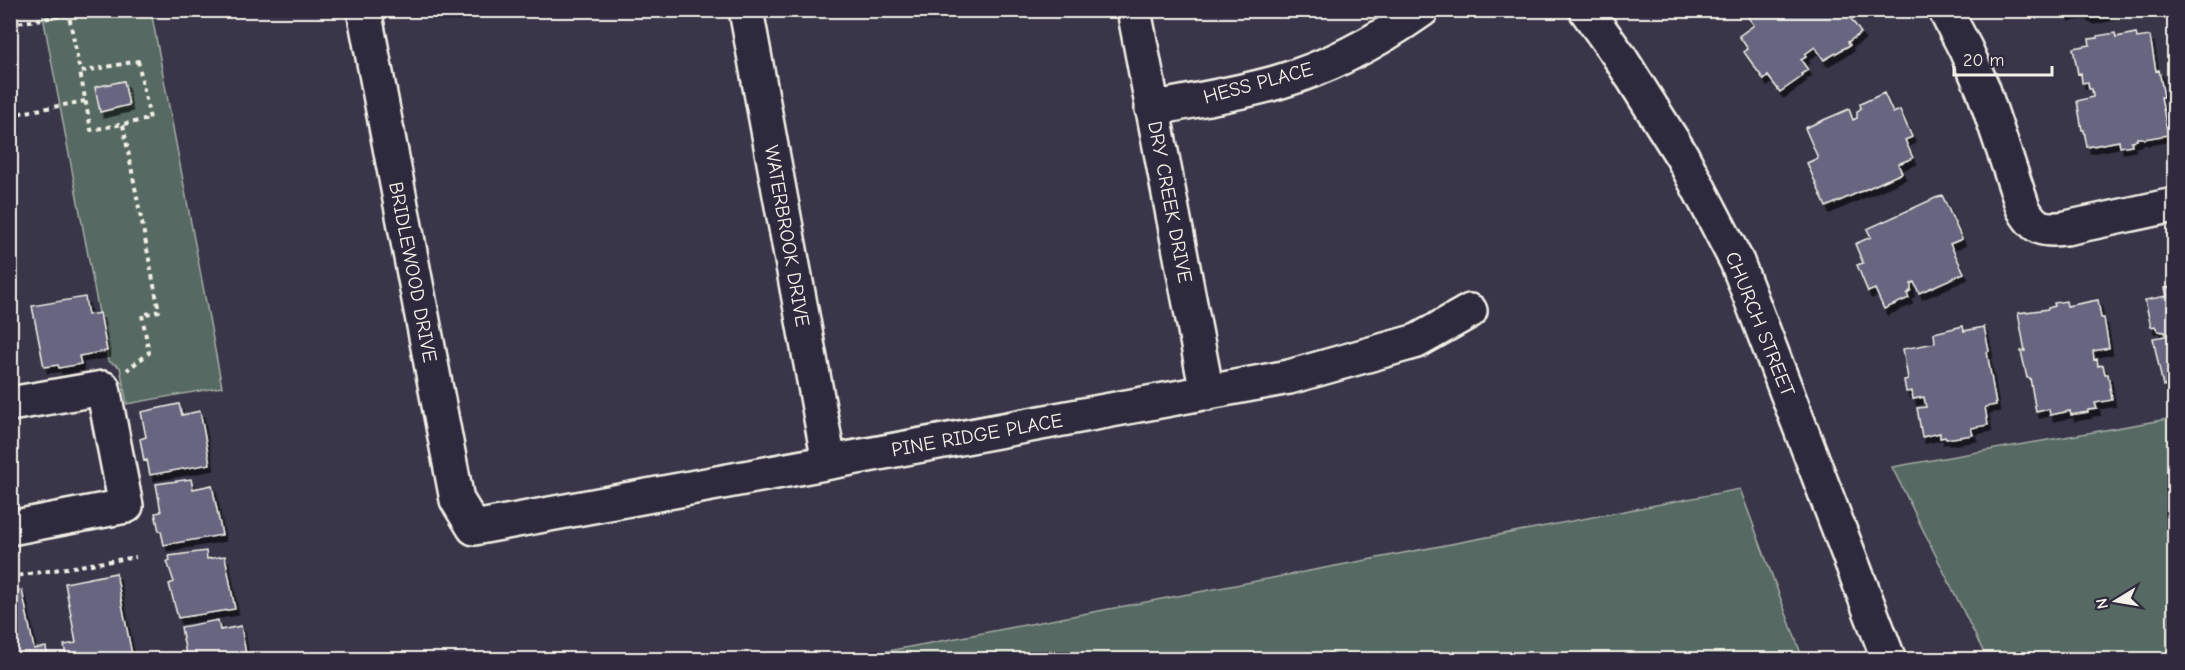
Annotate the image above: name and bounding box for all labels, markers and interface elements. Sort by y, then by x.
scale bar [1954,39,2052,77]
text: 20 m [1963,50,2004,71]
street label: HESS PLACE [1201,57,1315,109]
street label: DRY CREEK DRIVE [1143,119,1197,285]
street label: WATERBROOK DRIVE [760,143,814,329]
street label: BRIDLEWOOD DRIVE [384,180,442,364]
street label: CHURCH STREET [1721,248,1800,400]
street label: PINE RIDGE PLACE [890,409,1064,461]
north arrow [2086,571,2146,631]
text: N [2092,597,2112,611]

